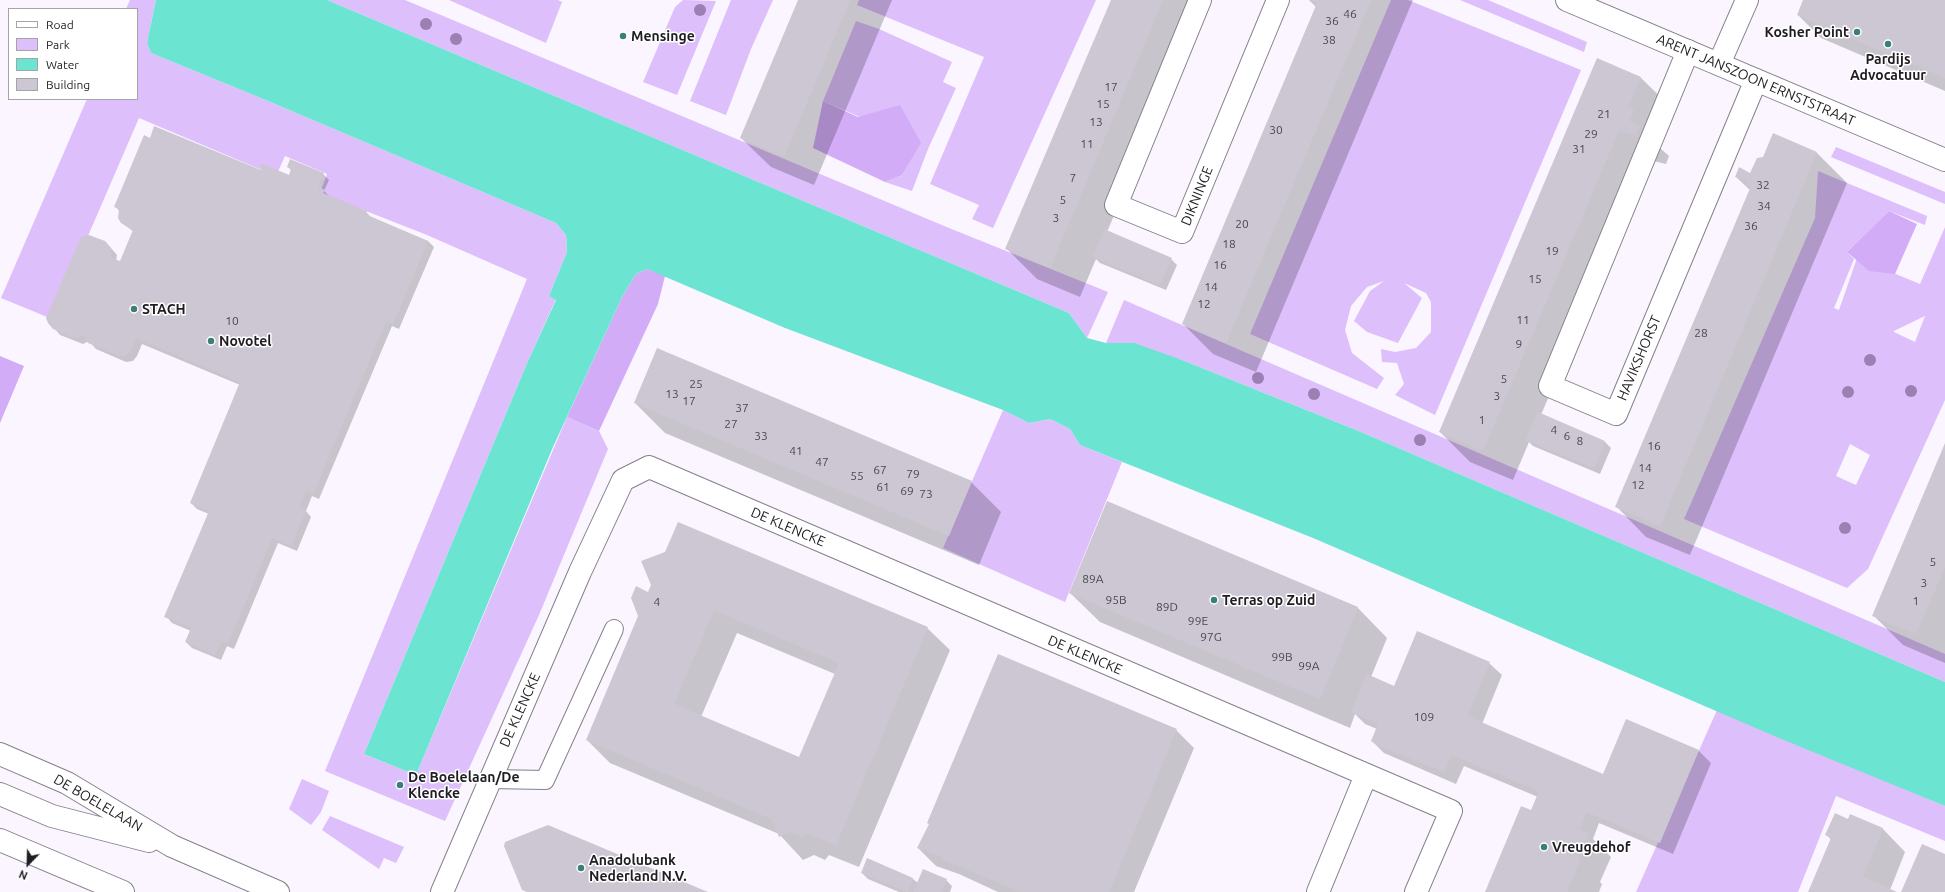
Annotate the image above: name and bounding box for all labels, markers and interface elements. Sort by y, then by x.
house number: 46 [1343,7,1357,21]
legend [8,8,138,100]
house number: 36 [1325,14,1339,28]
text: Road [46,18,74,31]
place label: Kosher Point [1765,24,1849,40]
marker: Kosher Point [1852,27,1862,37]
place label: Mensinge [631,28,695,44]
street label: ARENT JANSZOON ERNSTSTRAAT [1654,30,1858,130]
marker: Mensinge [618,31,628,41]
house number: 38 [1322,33,1336,47]
text: Park [46,38,70,51]
marker: Pardijs Advocatuur [1883,39,1893,49]
place label: Pardijs Advocatuur [1850,51,1926,84]
text: Water [46,58,79,71]
text: Building [46,78,90,91]
house number: 17 [1104,80,1118,94]
house number: 15 [1096,97,1110,111]
house number: 21 [1597,107,1611,121]
house number: 13 [1089,115,1103,129]
house number: 30 [1269,123,1283,137]
house number: 29 [1584,127,1598,141]
house number: 11 [1080,137,1094,151]
house number: 31 [1572,142,1586,156]
street label: DIKNINGE [1177,164,1217,228]
house number: 7 [1070,171,1076,185]
house number: 32 [1756,178,1770,192]
house number: 5 [1060,193,1066,207]
house number: 34 [1757,199,1771,213]
house number: 3 [1053,211,1059,225]
house number: 20 [1235,217,1249,231]
house number: 36 [1744,219,1758,233]
house number: 18 [1222,237,1236,251]
house number: 19 [1545,244,1559,258]
house number: 16 [1213,258,1227,272]
house number: 15 [1528,272,1542,286]
house number: 14 [1204,280,1218,294]
house number: 12 [1197,297,1211,311]
place label: STACH [142,301,186,317]
marker: STACH [129,304,139,314]
house number: 11 [1516,313,1530,327]
street label: HAVIKSHORST [1614,313,1664,403]
house number: 10 [225,314,239,328]
house number: 28 [1694,326,1708,340]
place label: Novotel [219,333,272,349]
marker: Novotel [206,336,216,346]
house number: 9 [1516,337,1522,351]
house number: 5 [1501,372,1507,386]
house number: 25 [689,377,703,391]
house number: 13 [665,387,679,401]
house number: 3 [1494,389,1500,403]
house number: 17 [682,394,696,408]
house number: 37 [735,401,749,415]
house number: 1 [1479,413,1485,427]
house number: 27 [724,417,738,431]
house number: 4 [1551,423,1557,437]
house number: 33 [754,429,768,443]
house number: 6 [1564,429,1570,443]
house number: 8 [1577,434,1583,448]
house number: 16 [1647,439,1661,453]
house number: 41 [789,444,803,458]
house number: 47 [815,455,829,469]
house number: 14 [1638,461,1652,475]
house number: 67 [873,463,887,477]
house number: 79 [906,467,920,481]
house number: 55 [850,469,864,483]
house number: 12 [1631,478,1645,492]
house number: 61 [876,480,890,494]
house number: 69 [900,484,914,498]
house number: 73 [919,487,933,501]
street label: DE KLENCKE [748,504,828,550]
house number: 5 [1930,555,1936,569]
house number: 89A [1082,572,1104,586]
house number: 3 [1921,576,1927,590]
place label: Terras op Zuid [1222,592,1315,608]
house number: 95B [1105,593,1127,607]
house number: 1 [1913,594,1919,608]
house number: 4 [654,595,660,609]
marker: Terras op Zuid [1209,595,1219,605]
house number: 89D [1156,600,1178,614]
house number: 99E [1188,614,1208,628]
house number: 97G [1200,630,1222,644]
street label: DE KLENCKE [1045,632,1125,678]
house number: 99B [1271,650,1293,664]
house number: 99A [1298,659,1320,673]
street label: DE KLENCKE [496,670,544,750]
house number: 109 [1414,710,1434,724]
place label: De Boelelaan/De Klencke [408,769,520,802]
street label: DE BOELELAAN [51,771,145,835]
marker: De Boelelaan/De Klencke [395,780,405,790]
place label: Vreugdehof [1552,839,1630,855]
marker: Vreugdehof [1539,842,1549,852]
north arrow [8,844,48,884]
place label: Anadolubank Nederland N.V. [589,852,687,884]
marker: Anadolubank Nederland N.V. [576,863,586,873]
text: N [17,868,29,882]

